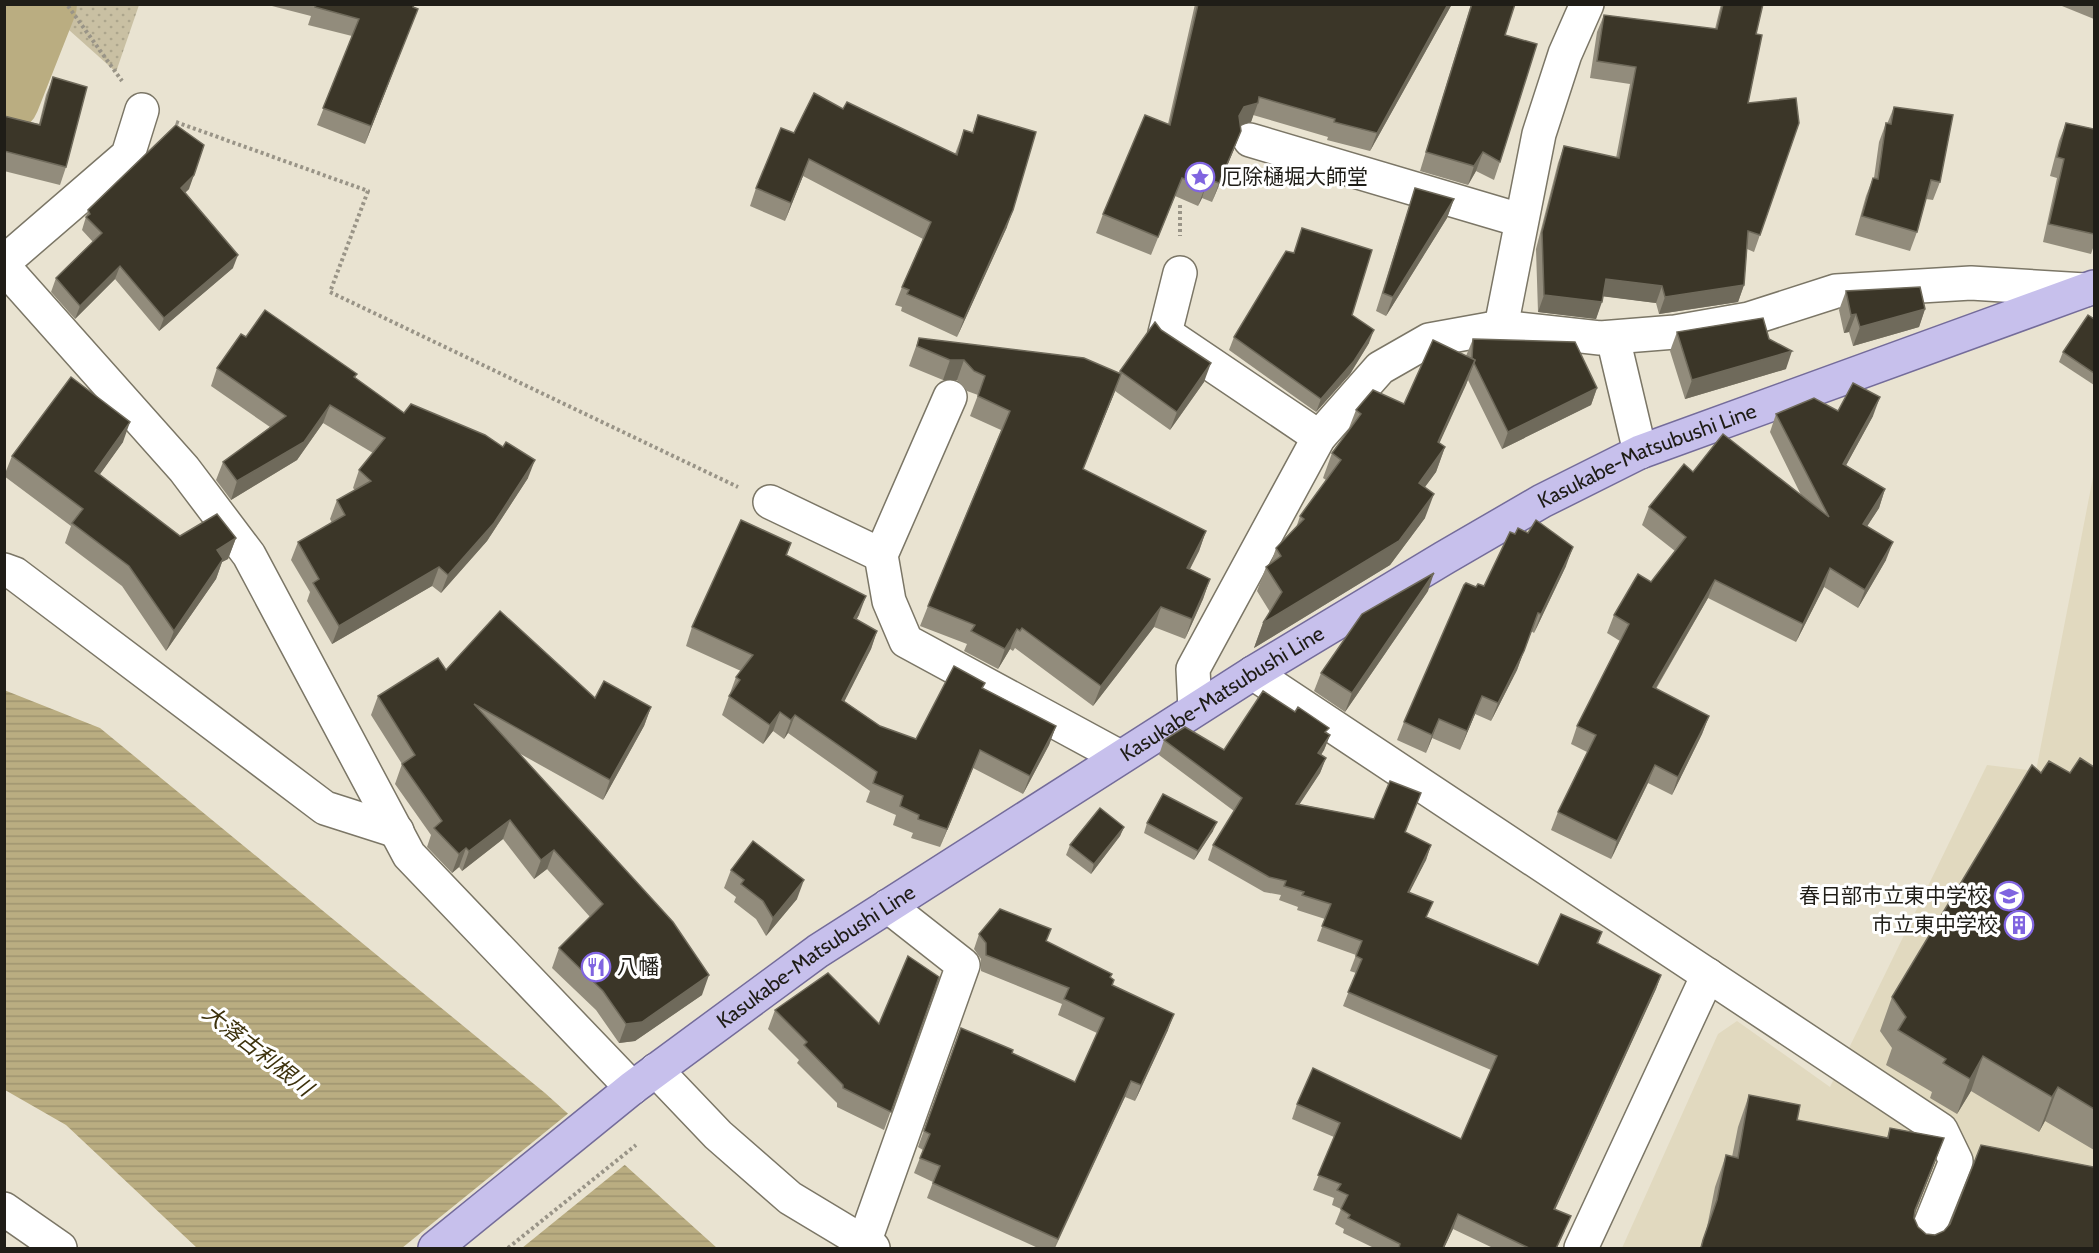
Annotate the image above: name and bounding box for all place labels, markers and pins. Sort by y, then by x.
place icon: 厄除樋堀大師堂 [1184,161,1216,193]
place label: 厄除樋堀大師堂 [1221,164,1368,189]
school or university icon: 春日部市立東中学校 [1993,880,2025,912]
place label: 春日部市立東中学校 [1799,883,1988,908]
building icon: 市立東中学校 [2003,909,2035,941]
place label: 市立東中学校 [1872,912,1998,937]
restaurant icon: 八幡 [580,951,612,983]
place label: 八幡 [617,954,659,979]

